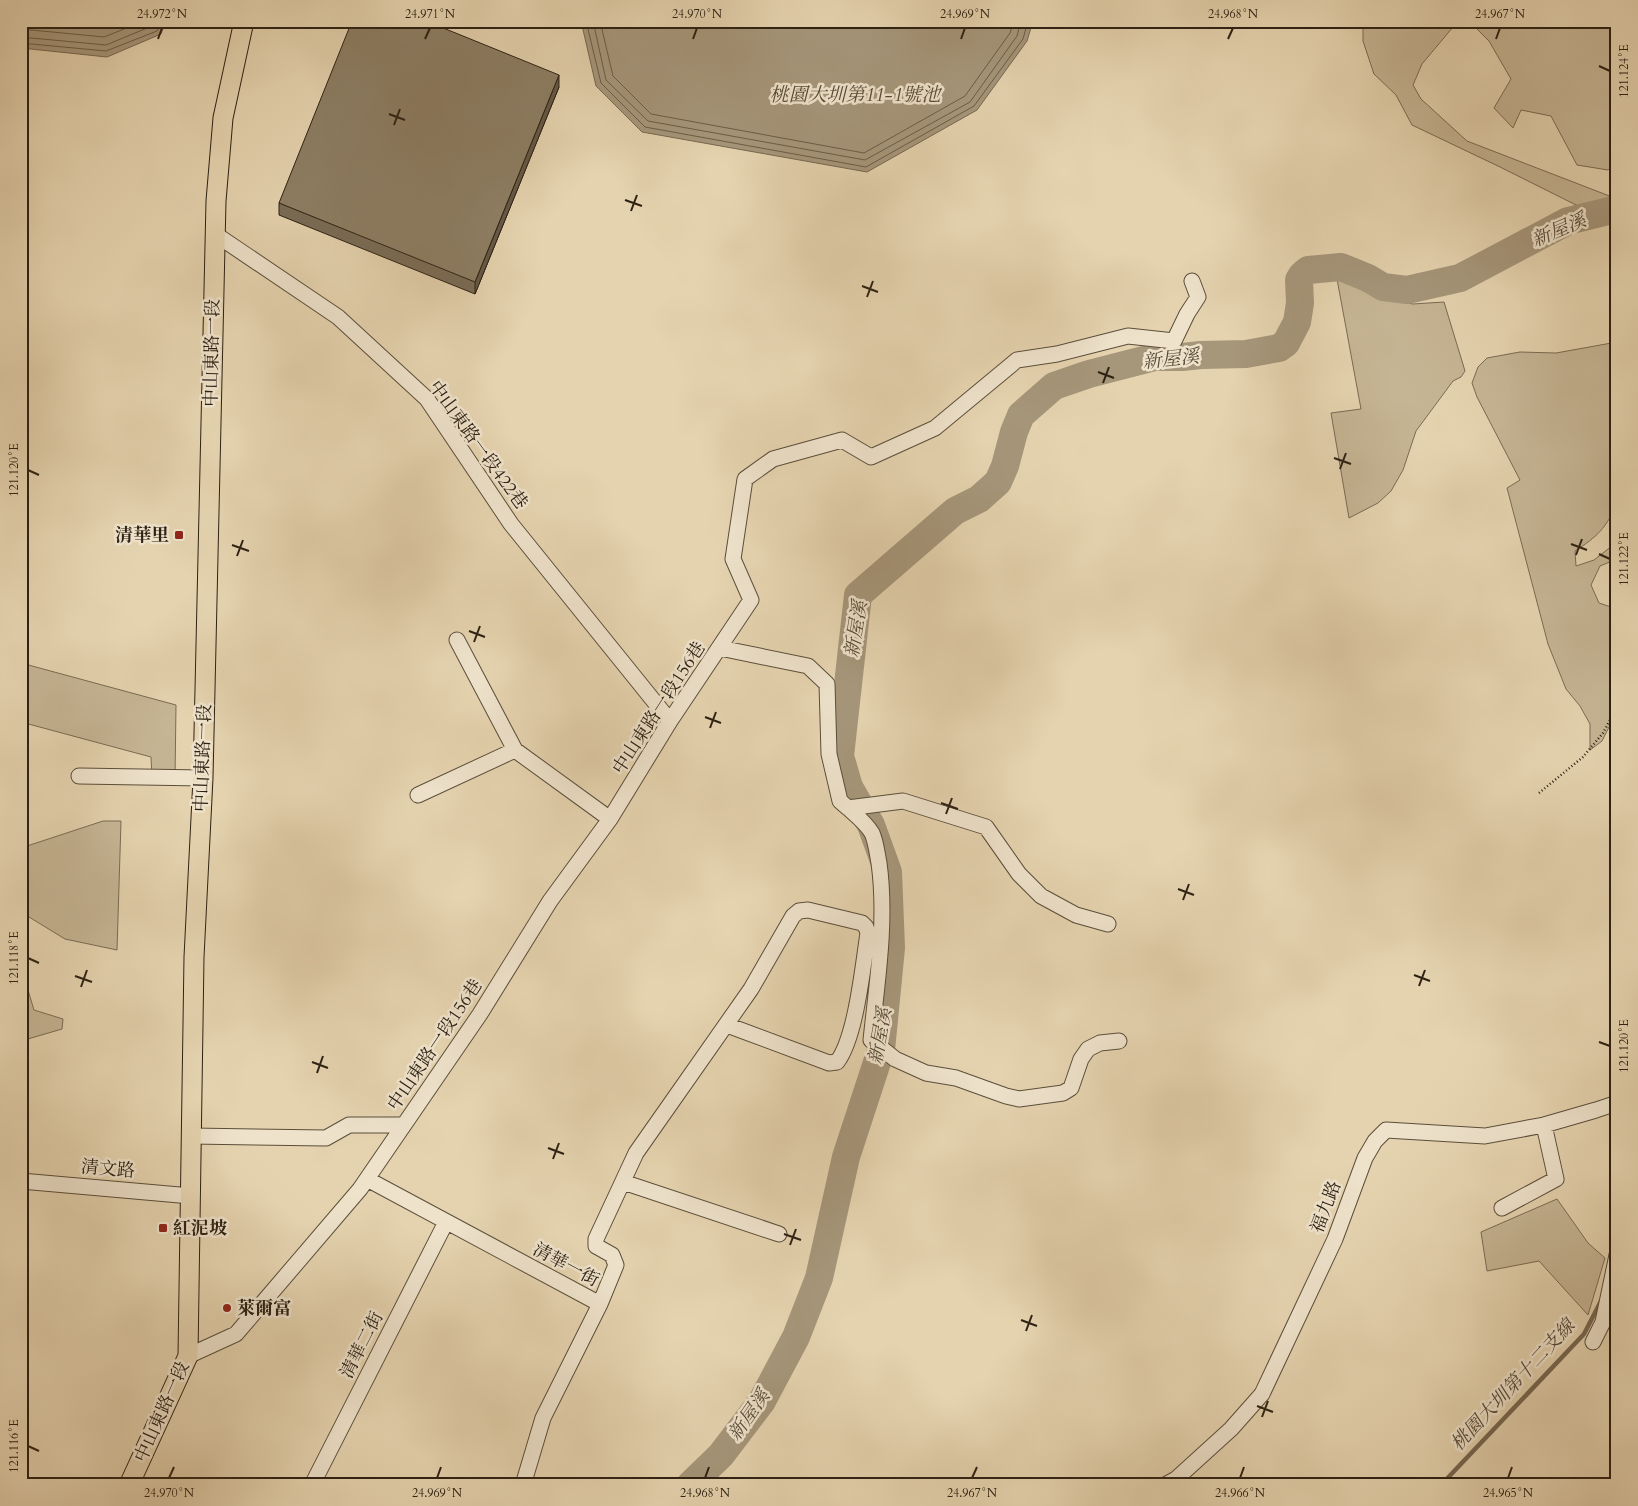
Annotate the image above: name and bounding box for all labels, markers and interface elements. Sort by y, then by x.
text: 24.972°N [137,6,188,22]
text: 24.971°N [405,6,456,22]
text: 24.970°N [672,6,723,22]
text: 24.969°N [940,6,991,22]
text: 24.968°N [1208,6,1259,22]
text: 24.967°N [1475,6,1526,22]
text: 121.124°E [1616,44,1632,98]
water label: 桃園大圳第11-1號池 [770,82,942,108]
water label: 新屋溪 [1528,206,1592,253]
street label: 中山東路一段 [199,299,225,407]
water label: 新屋溪 [1141,343,1203,375]
street label: 中山東路一段422巷 [423,375,533,515]
text: 121.120°E [6,443,22,497]
place label: 清華里 [115,523,169,548]
marker: 清華里 [173,529,185,541]
text: 121.122°E [1616,532,1632,586]
water label: 新屋溪 [839,597,874,659]
street label: 中山東路一段156巷 [607,637,711,779]
street label: 中山東路一段 [189,704,217,812]
text: 121.118°E [6,931,22,985]
street label: 中山東路一段156巷 [382,974,488,1116]
water label: 新屋溪 [862,1004,898,1066]
text: 121.120°E [1616,1019,1632,1073]
street label: 清文路 [80,1154,136,1184]
street label: 福九路 [1305,1177,1347,1237]
place label: 紅泥坡 [173,1216,228,1241]
marker: 紅泥坡 [157,1222,169,1234]
street label: 清華一街 [528,1237,604,1293]
place label: 萊爾富 [237,1296,291,1321]
marker: 萊爾富 [221,1302,233,1314]
street label: 清華二街 [335,1307,389,1383]
water label: 桃園大圳第十二支線 [1445,1312,1582,1456]
street label: 中山東路一段 [129,1358,195,1466]
water label: 新屋溪 [722,1383,777,1446]
text: 121.116°E [6,1419,22,1473]
text: 24.970°N [144,1485,195,1501]
text: 24.969°N [412,1485,463,1501]
text: 24.968°N [680,1485,731,1501]
text: 24.967°N [947,1485,998,1501]
text: 24.966°N [1215,1485,1266,1501]
text: 24.965°N [1483,1485,1534,1501]

